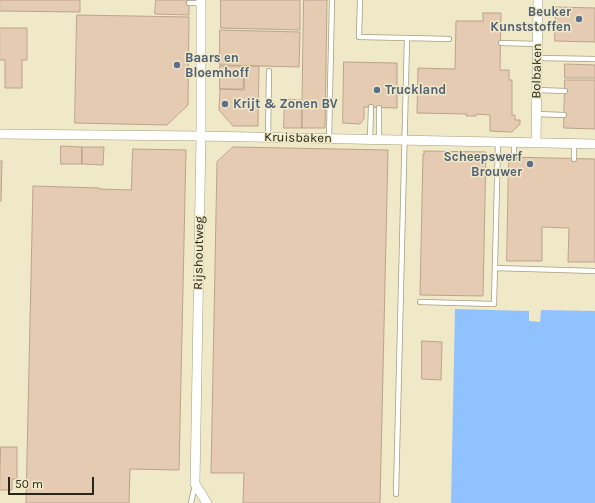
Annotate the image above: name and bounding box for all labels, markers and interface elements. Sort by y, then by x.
place label: Beuker Kunststoffen [490,4,571,35]
marker: Beuker Kunststoffen [574,14,584,24]
street label: Bolbaken [529,43,545,99]
place label: Baars en Bloemhoff [185,50,249,81]
marker: Baars en Bloemhoff [172,60,182,70]
place label: Truckland [385,82,446,98]
marker: Truckland [372,85,382,95]
place label: Krijt & Zonen BV [233,96,338,112]
marker: Krijt & Zonen BV [220,99,230,109]
street label: Kruisbaken [264,130,332,146]
place label: Scheepswerf Brouwer [444,149,522,180]
marker: Scheepswerf Brouwer [525,159,535,169]
street label: Rijshoutweg [191,216,207,290]
scale bar [10,469,96,495]
text: 50 m [15,477,43,491]

